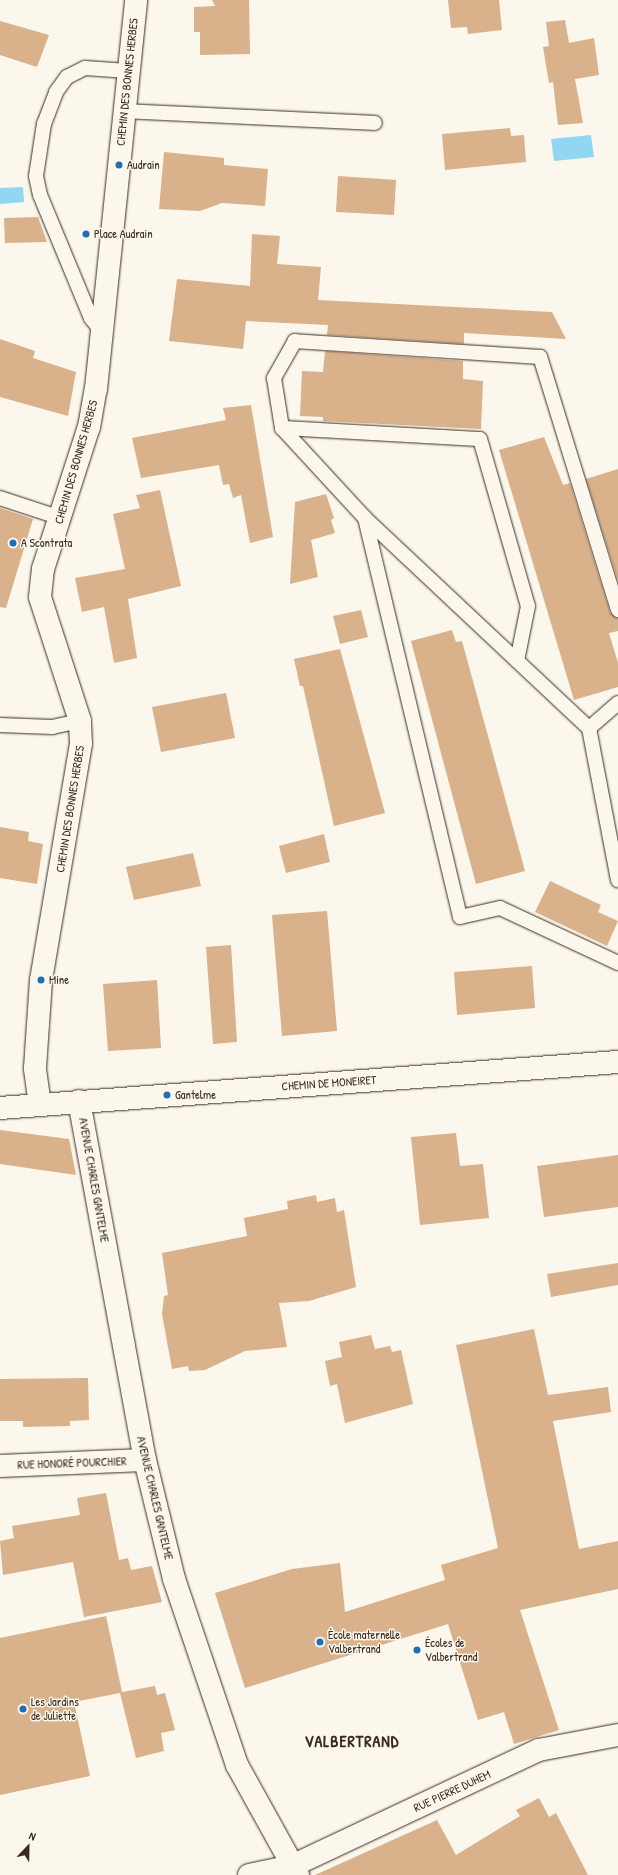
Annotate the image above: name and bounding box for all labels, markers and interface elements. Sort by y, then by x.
street label: CHEMIN DES BONNES HERBES [113,17,141,147]
place label: Audrain [127,158,160,172]
marker: Audrain [114,160,124,170]
place label: Place Audrain [94,227,153,241]
marker: Place Audrain [81,229,91,239]
street label: CHEMIN DES BONNES HERBES [51,398,101,526]
place label: A Scontrata [21,536,72,550]
marker: A Scontrata [8,538,18,548]
street label: CHEMIN DES BONNES HERBES [53,745,87,873]
place label: Mine [49,973,69,987]
marker: Mine [36,975,46,985]
street label: CHEMIN DE MONEIRET [281,1073,377,1093]
place label: Gantelme [175,1088,216,1102]
marker: Gantelme [162,1090,172,1100]
street label: AVENUE CHARLES GANTELME [76,1117,112,1243]
street label: AVENUE CHARLES GANTELME [134,1435,176,1561]
street label: RUE HONORÉ POURCHIER [17,1454,127,1472]
place label: École maternelle Valbertrand [328,1628,400,1656]
place label: Écoles de Valbertrand [425,1636,478,1664]
marker: École maternelle Valbertrand [315,1637,325,1647]
marker: Écoles de Valbertrand [412,1645,422,1655]
place label: Les Jardins de Juliette [31,1695,79,1723]
marker: Les Jardins de Juliette [18,1704,28,1714]
district label: VALBERTRAND [305,1731,399,1751]
street label: RUE PIERRE DUHEM [411,1767,493,1815]
north arrow [8,1827,48,1867]
text: N [27,1828,38,1843]

